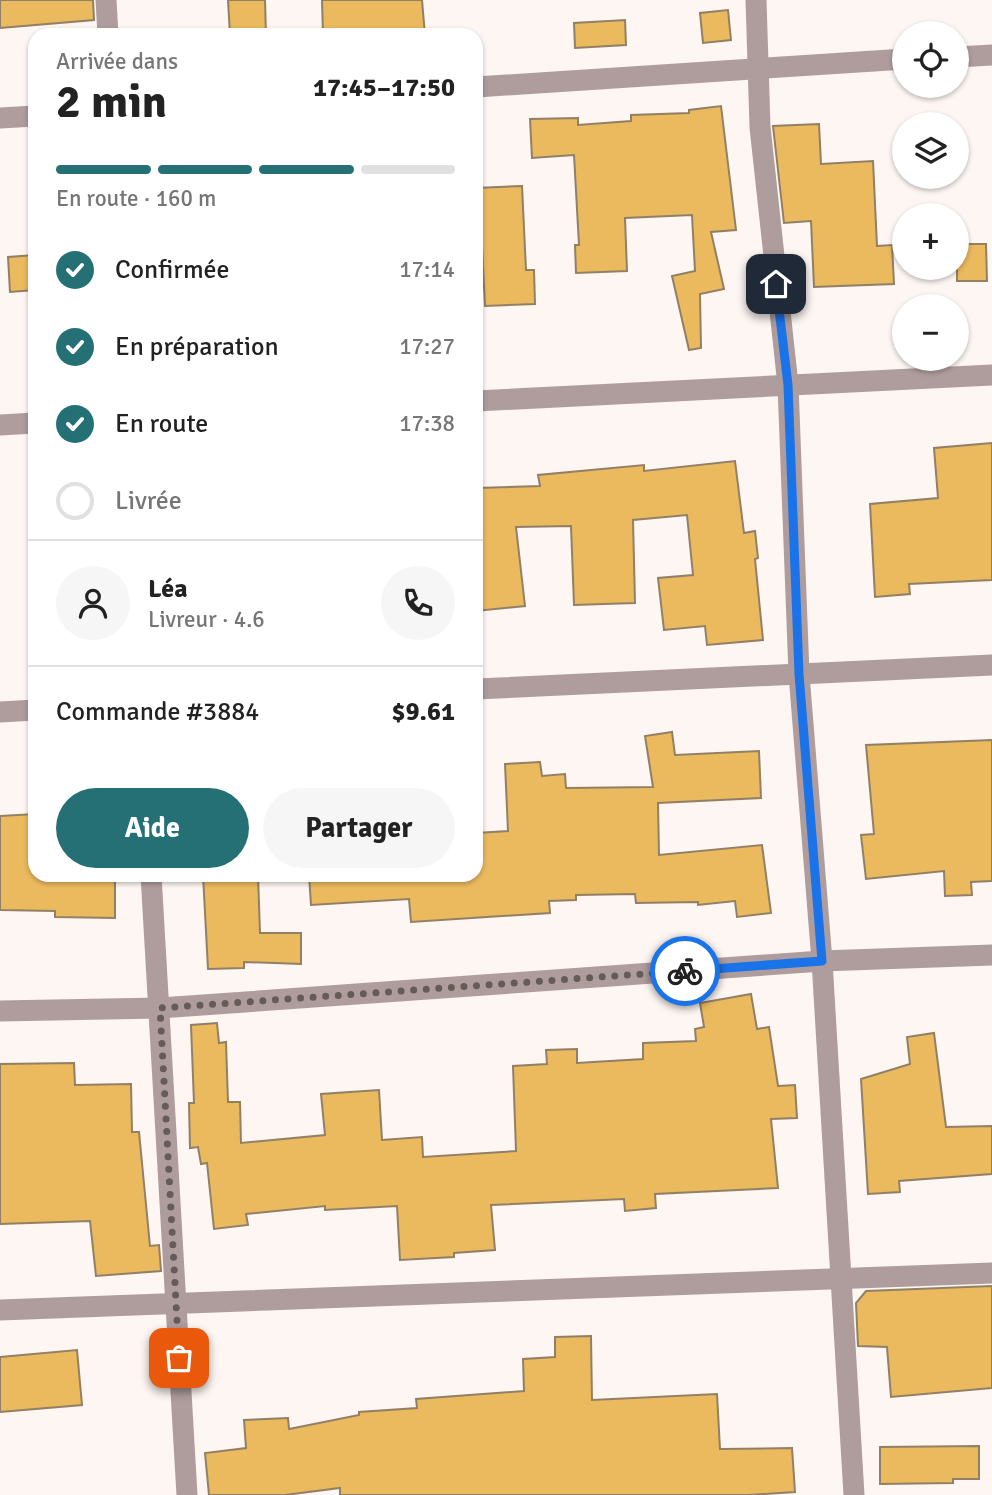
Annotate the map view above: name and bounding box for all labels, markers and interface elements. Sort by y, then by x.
map controls [892,21,969,371]
button: locate [892,21,969,98]
text: Arrivée dans [56,47,178,76]
text: 17:45–17:50 [313,72,455,104]
text: 2 min [56,74,167,130]
button: layers [892,112,969,189]
text: En route · 160 m [56,184,216,213]
button: + [892,203,969,280]
icon: check [56,251,94,289]
text: Confirmée [115,254,230,286]
pin [746,254,806,314]
text: 17:14 [399,255,455,284]
icon: home [757,265,795,303]
button: − [892,294,969,371]
icon: check [56,328,94,366]
text: En préparation [115,331,279,363]
text: 17:27 [399,332,455,361]
icon: check [56,405,94,443]
text: En route [115,408,208,440]
text: 17:38 [399,409,455,438]
text: Livrée [115,485,182,517]
button: person [56,566,130,640]
button: phone [381,566,455,640]
text: Léa [148,573,188,605]
text: Livreur · 4.6 [148,605,265,634]
text: Commande #3884 [56,696,259,728]
text: $9.61 [391,696,455,728]
button: Aide [56,788,249,868]
button: Partager [263,788,455,868]
courier [650,936,720,1006]
icon: bike [666,952,704,990]
pin [149,1328,209,1388]
icon: bag [160,1339,198,1377]

